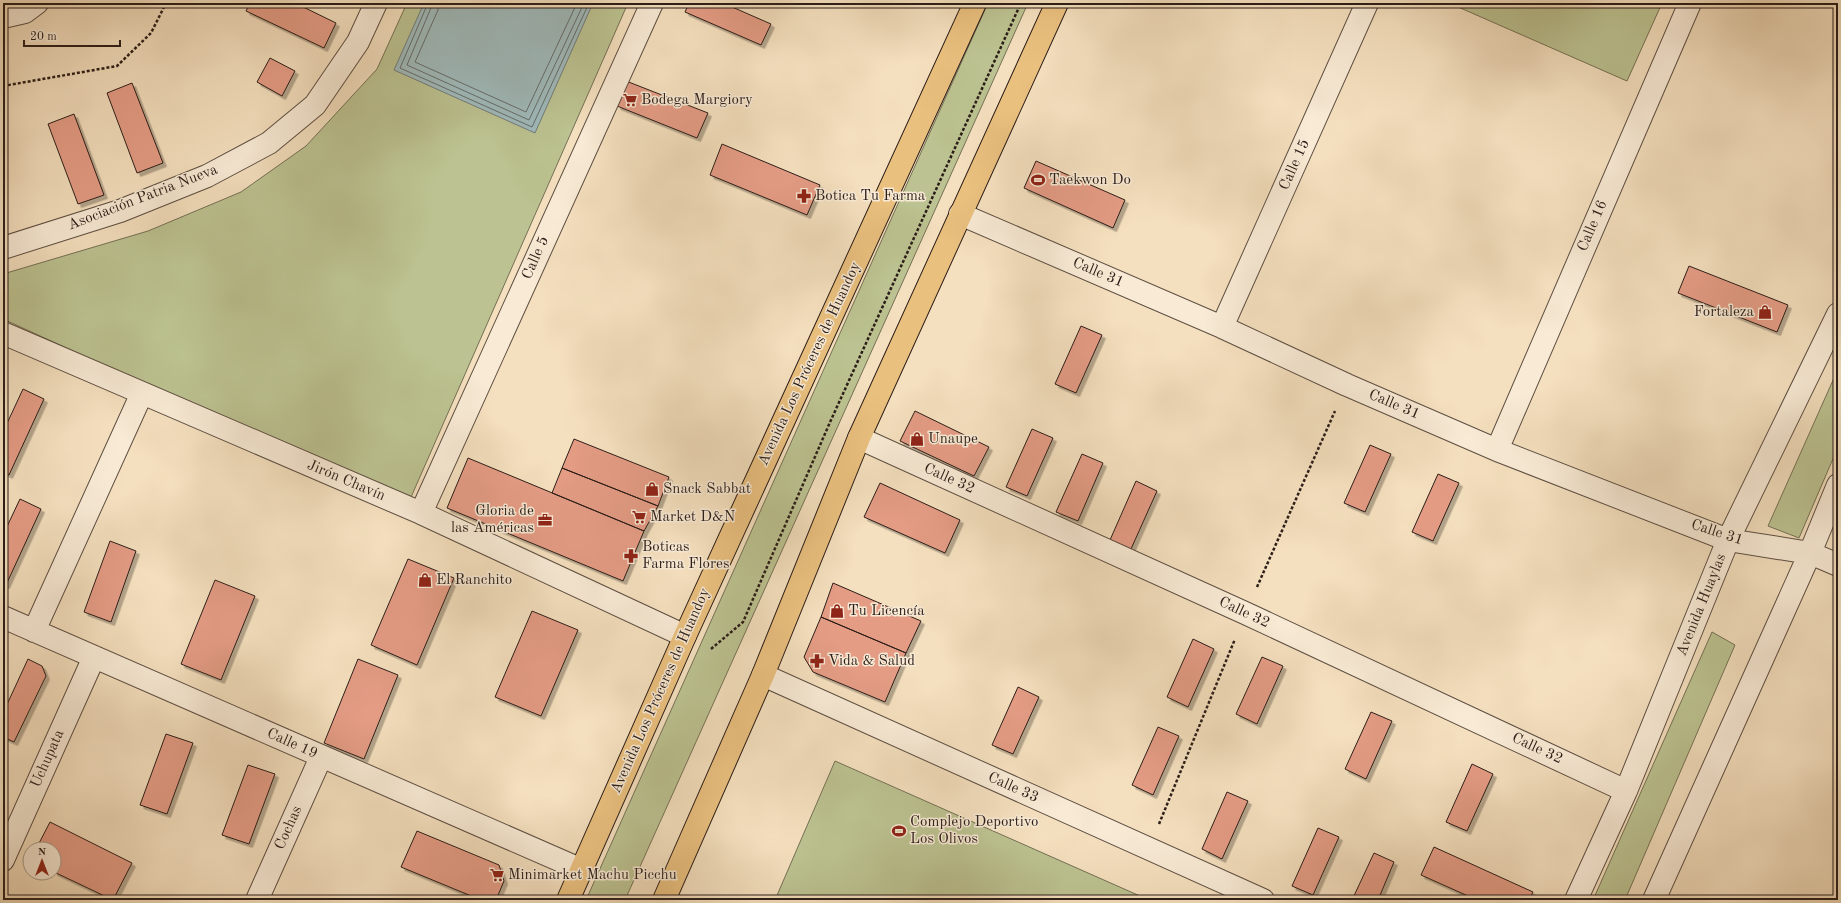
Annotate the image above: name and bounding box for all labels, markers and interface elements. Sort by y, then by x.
scale bar [24,22,120,48]
text: 20 m [30,31,57,43]
supermarket icon: Bodega Margiory [622,92,638,108]
place label: Bodega Margiory [641,93,753,108]
street label: Calle 15 [1277,137,1313,193]
street label: Asociación Patria Nueva [66,162,220,234]
sports icon: Taekwon Do [1030,172,1046,188]
place label: Taekwon Do [1049,173,1131,188]
pharmacy icon: Botica Tu Farma [796,188,812,204]
place label: Botica Tu Farma [815,189,926,204]
street label: Calle 16 [1576,198,1610,254]
street label: Calle 5 [520,234,552,282]
street label: Calle 31 [1070,256,1126,290]
street label: Avenida Los Próceres de Huandoy [756,260,864,468]
shop icon: Fortaleza [1757,304,1773,320]
place label: Fortaleza [1694,305,1755,320]
street label: Calle 31 [1366,388,1422,422]
shop icon: Unaupe [909,431,925,447]
place label: Unaupe [928,432,978,447]
street label: Jirón Chavín [305,458,387,504]
street label: Calle 32 [921,461,977,497]
shop icon: Snack Sabbat [644,481,660,497]
place label: Snack Sabbat [663,482,751,497]
place label: Gloria de las Américas [451,504,534,536]
supermarket icon: Market D&N [631,509,647,525]
place label: Market D&N [650,510,736,525]
office icon: Gloria de las Américas [537,512,553,528]
street label: Calle 31 [1689,518,1745,548]
place label: Boticas Farma Flores [642,540,729,572]
pharmacy icon: Boticas Farma Flores [623,548,639,564]
street label: Avenida Huaylas [1675,552,1729,658]
shop icon: El Ranchito [417,572,433,588]
place label: El Ranchito [436,573,512,588]
street label: Avenida Los Próceres de Huandoy [609,586,713,796]
street label: Calle 32 [1216,595,1272,631]
shop icon: Tu Licencía [829,603,845,619]
place label: Tu Licencía [848,604,925,619]
pharmacy icon: Vida & Salud [809,653,825,669]
place label: Vida & Salud [828,654,915,669]
street label: Calle 19 [264,726,320,762]
street label: Uchupata [29,727,68,790]
street label: Calle 32 [1509,731,1565,767]
street label: Calle 33 [985,770,1041,806]
street label: Cochas [273,804,305,852]
place label: Complejo Deportivo Los Olivos [910,815,1039,847]
sports icon: Complejo Deportivo Los Olivos [891,823,907,839]
north arrow [22,841,62,881]
text: N [38,847,47,858]
supermarket icon: Minimarket Machu Picchu [489,867,505,883]
place label: Minimarket Machu Picchu [508,868,677,883]

